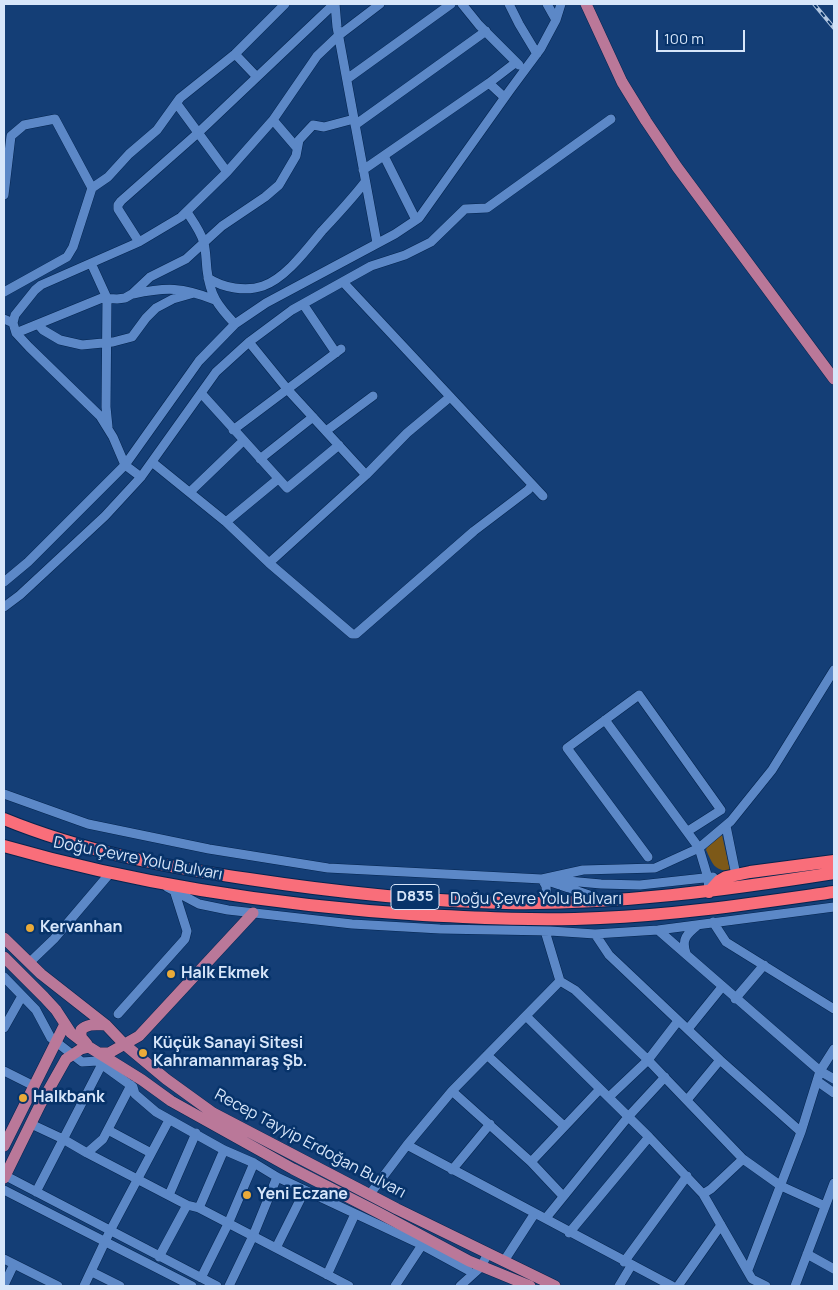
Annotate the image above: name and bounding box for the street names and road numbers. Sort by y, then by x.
street label: Doğu Çevre Yolu Bulvarı [52,833,224,885]
road number: D835 [391,884,439,910]
street label: Doğu Çevre Yolu Bulvarı [450,890,622,910]
street label: Recep Tayyip Erdoğan Bulvarı [211,1085,409,1203]

